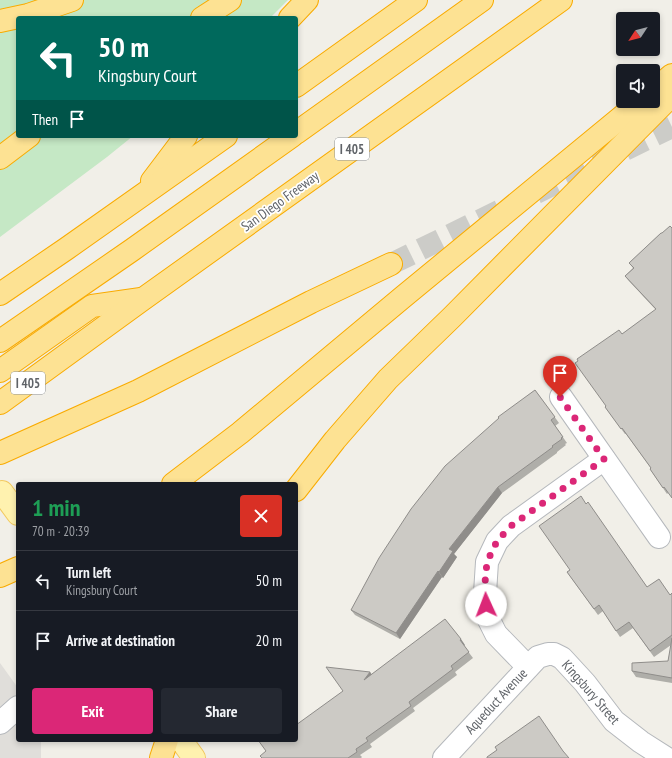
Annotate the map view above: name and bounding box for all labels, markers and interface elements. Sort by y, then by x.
north arrow [616,12,660,56]
map controls [616,12,660,108]
text: 50 m [98,28,149,65]
icon: left [32,32,84,84]
text: Kingsbury Court [98,64,197,87]
button: sound [616,64,660,108]
icon: arrive [66,108,88,130]
text: Then [32,110,58,129]
road number: I 405 [335,138,369,160]
street label: San Diego Freeway [238,166,323,235]
pin [543,356,577,397]
icon: arrive [549,362,571,384]
road number: I 405 [11,372,45,394]
text: 1 min [32,492,80,523]
button: close [240,495,282,537]
text: 70 m · 20:39 [32,523,89,540]
text: Turn left [66,563,111,582]
icon: left [32,570,54,592]
text: 50 m [256,571,282,590]
text: Kingsbury Court [66,582,137,599]
position arrow [465,584,507,626]
icon: arrive [32,630,54,652]
text: Arrive at destination [66,631,175,650]
text: 20 m [256,631,282,650]
street label: Kingsbury Street [558,656,624,728]
street label: Aqueduct Avenue [461,664,531,738]
button: Exit [32,688,153,734]
button: Share [161,688,282,734]

